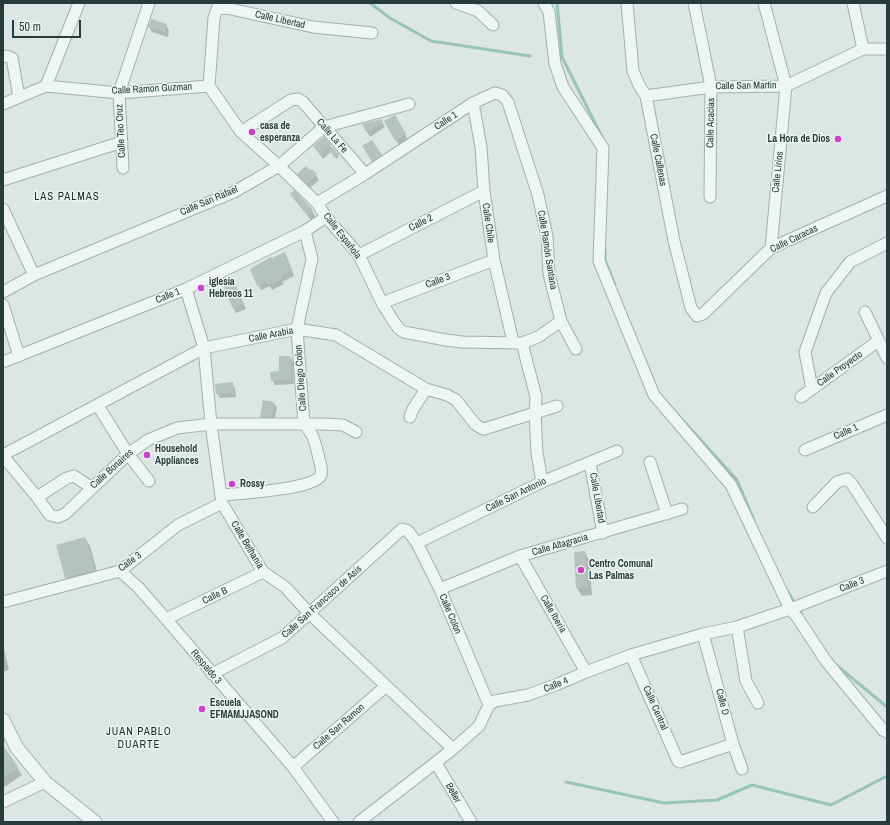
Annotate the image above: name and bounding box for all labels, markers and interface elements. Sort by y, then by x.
street label: Calle Libertad [254,8,306,32]
scale bar [14,12,83,38]
text: 50 m [19,19,41,35]
street label: Calle San Martin [715,79,777,93]
street label: Calle Ramon Guzman [111,81,193,97]
street label: Calle Acacias [705,98,717,148]
street label: Calle Teo Cruz [114,104,128,158]
street label: Calle 1 [432,109,460,133]
street label: Calle La Fe [314,116,350,156]
place label: casa de esperanza [260,120,300,144]
marker: casa de esperanza [247,127,257,137]
street label: Calle Callenas [647,133,669,187]
place label: La Hora de Dios [768,133,830,145]
marker: La Hora de Dios [833,134,843,144]
street label: Calle Lirios [770,151,786,193]
street label: Calle San Rafael [178,183,240,219]
district label: LAS PALMAS [34,190,100,204]
street label: Calle Chile [479,202,497,244]
street label: Calle Ramón Santana [535,209,559,291]
street label: Calle Española [320,211,364,261]
street label: Calle 2 [407,212,435,234]
street label: Calle Caracas [768,222,820,256]
street label: Calle 3 [424,271,452,291]
place label: iglesia Hebreos 11 [209,276,253,300]
marker: iglesia Hebreos 11 [196,283,206,293]
street label: Calle 1 [154,286,182,306]
street label: Calle Arabia [248,325,294,345]
street label: Calle Diego Colon [293,344,309,412]
street label: Calle Proyecto [815,348,865,390]
street label: Calle 1 [832,421,860,443]
place label: Household Appliances [155,443,199,466]
street label: Calle Bonaires [88,447,136,491]
marker: Household Appliances [142,450,152,460]
street label: Calle Libertad [587,472,607,524]
street label: Calle San Antonio [484,475,548,515]
place label: Rossy [240,478,265,490]
marker: Rossy [227,479,237,489]
street label: Calle Bethania [228,519,266,571]
street label: Calle Altagracia [531,531,589,559]
street label: Calle 3 [116,550,144,574]
place label: Centro Comunal Las Palmas [589,558,653,582]
street label: Calle San Francisco de Asis [280,563,364,641]
marker: Centro Comunal Las Palmas [576,565,586,575]
street label: Calle 3 [838,575,866,595]
street label: Calle B [200,585,230,607]
street label: Calle Colon [436,592,464,636]
street label: Calle Iberia [537,593,569,635]
street label: Respaldo 3 [188,647,224,687]
street label: Calle 4 [542,675,570,695]
street label: Calle Central [640,684,670,732]
street label: Calle D [713,687,731,717]
place label: Escuela EFMAMJJASOND [210,697,279,720]
street label: Calle San Ramon [311,701,367,753]
marker: Escuela EFMAMJJASOND [197,704,207,714]
district label: JUAN PABLO DUARTE [106,725,172,751]
street label: Beller [443,781,463,805]

